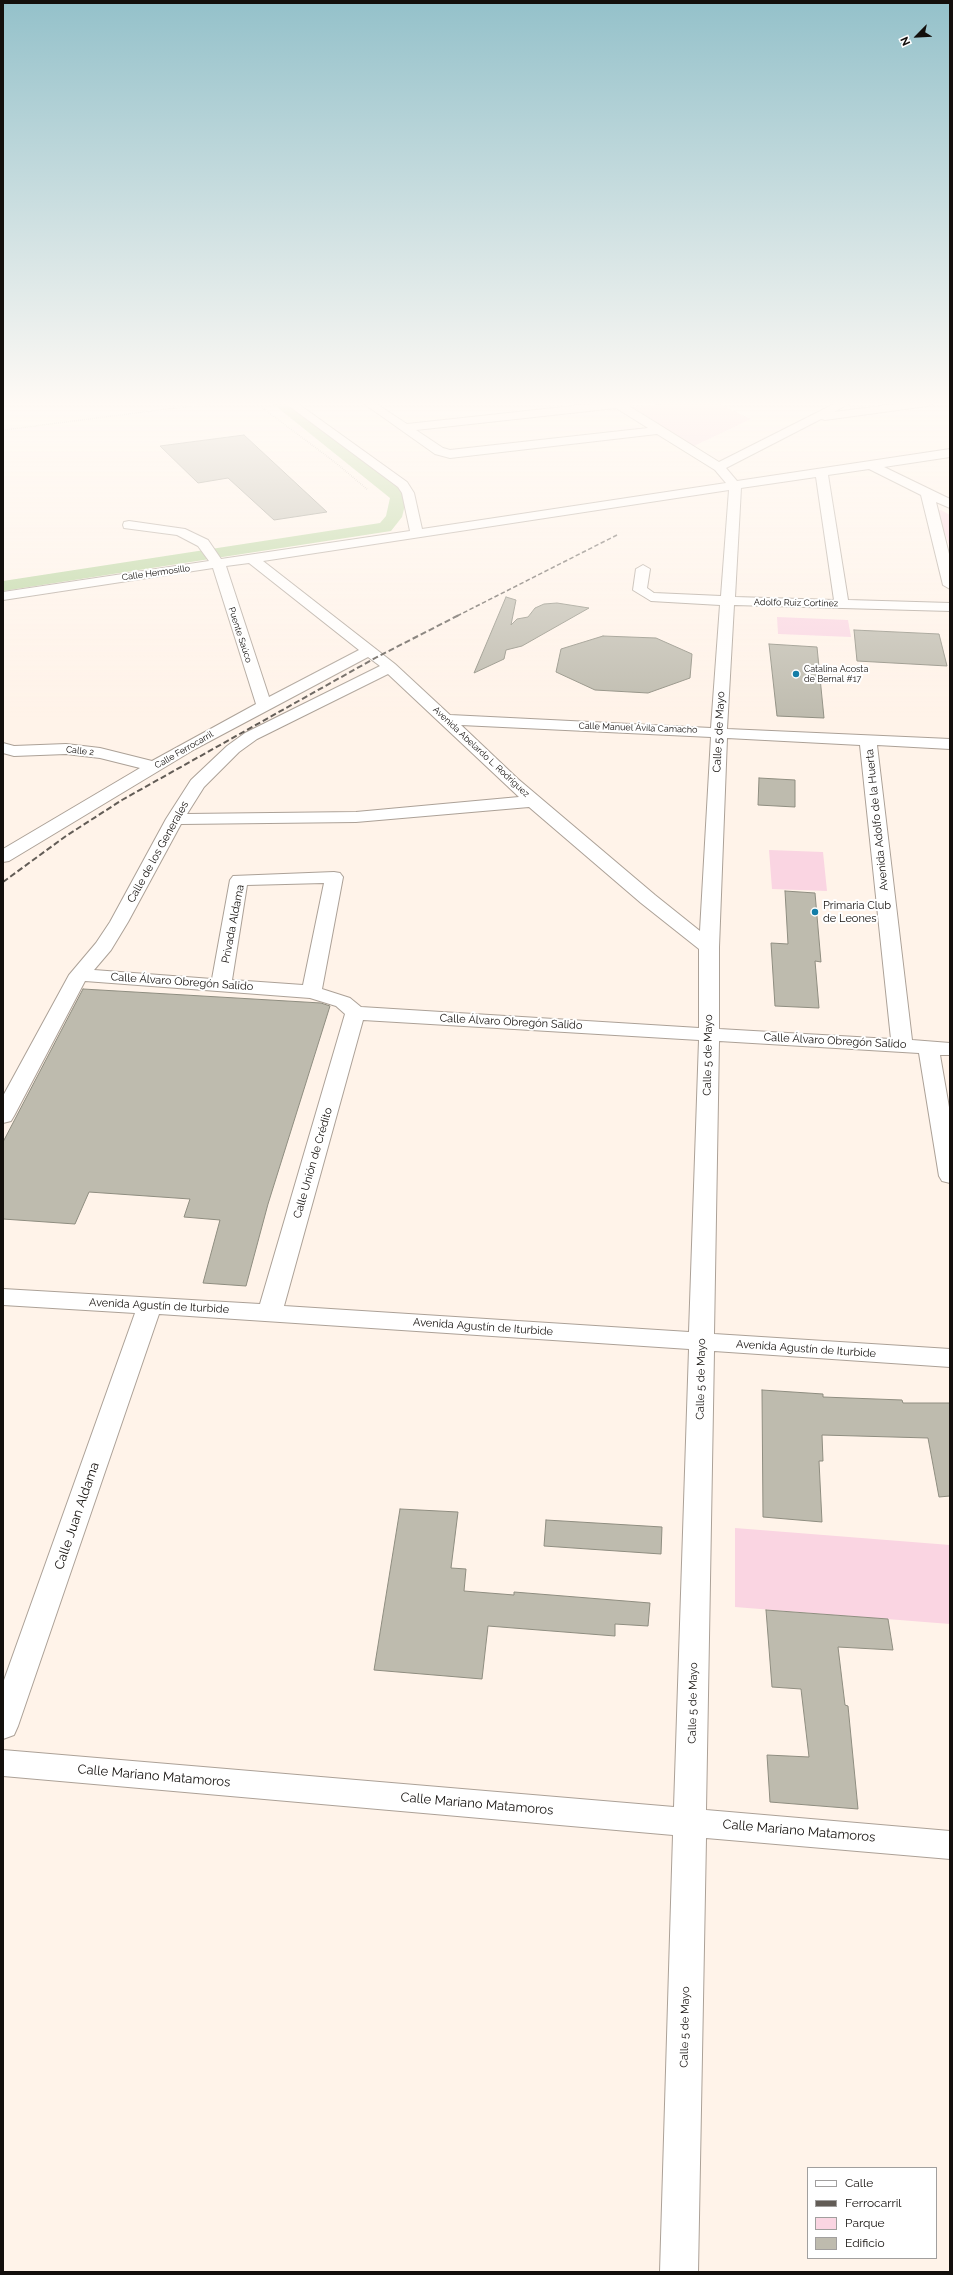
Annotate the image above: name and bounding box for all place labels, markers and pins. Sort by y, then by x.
place label: Catalina Acosta de Bernal #17 [804,664,868,685]
marker: Catalina Acosta de Bernal #17 [791,669,801,679]
place label: Primaria Club de Leones [823,899,891,925]
marker: Primaria Club de Leones [810,907,820,917]

